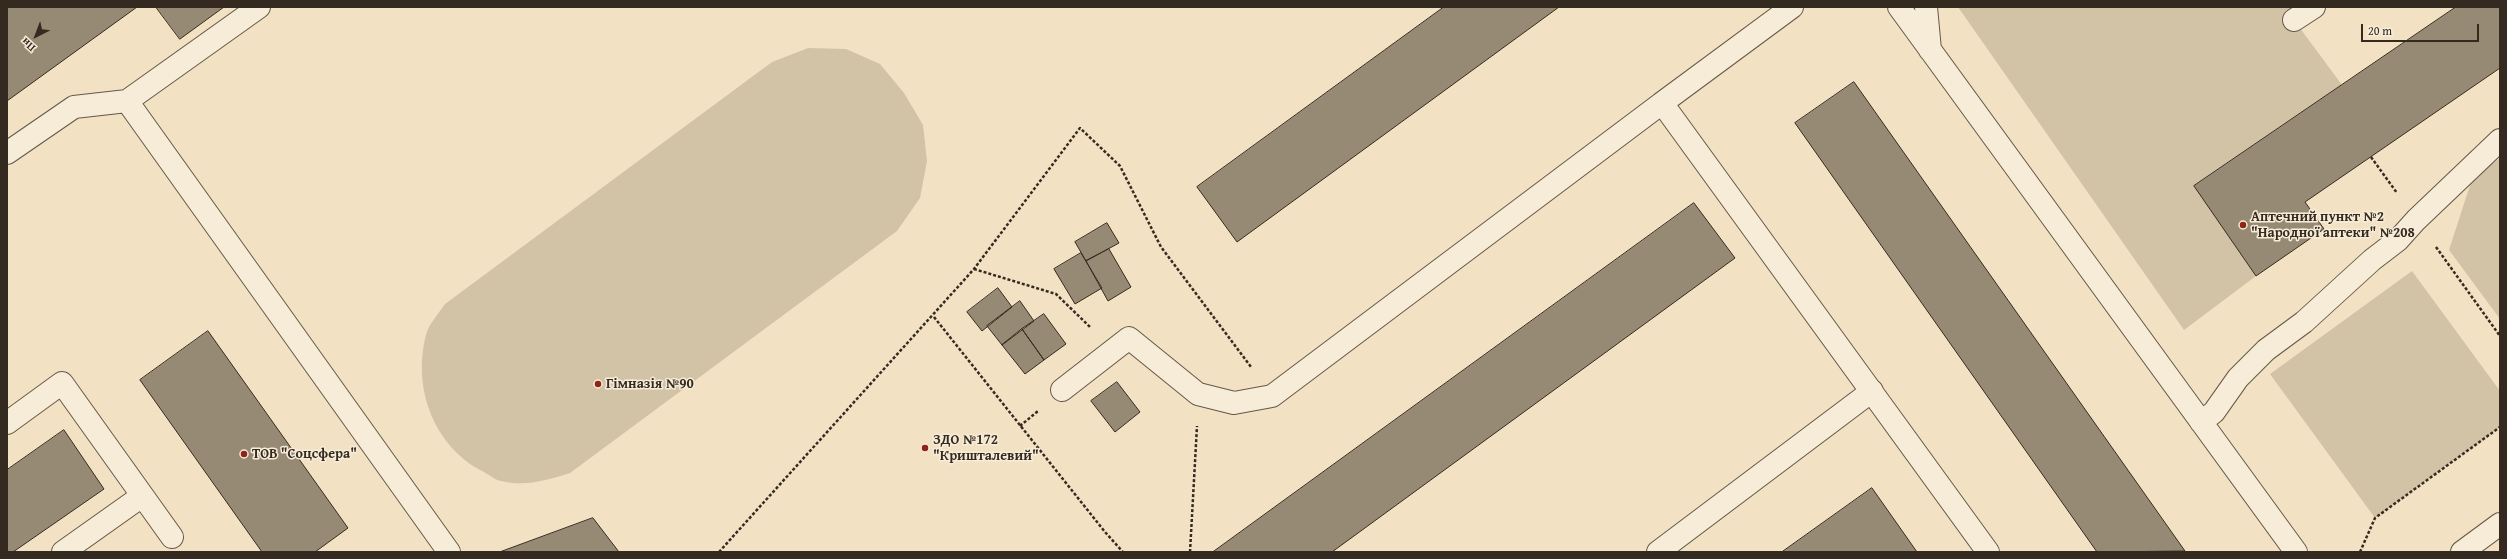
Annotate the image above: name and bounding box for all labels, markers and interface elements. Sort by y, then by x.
north arrow [16,16,56,56]
scale bar [2363,16,2481,42]
text: 20 m [2368,22,2392,39]
text: Пн [17,34,39,56]
place label: Аптечний пункт №2 "Народної аптеки" №208 [2251,209,2415,242]
marker: Аптечний пункт №2 "Народної аптеки" №208 [2238,220,2248,230]
place label: Гімназія №90 [606,376,694,392]
marker: Гімназія №90 [593,379,603,389]
place label: ЗДО №172 "Кришталевий" [933,432,1039,464]
marker: ЗДО №172 "Кришталевий" [920,443,930,453]
place label: ТОВ "Соцсфера" [252,446,357,462]
marker: ТОВ "Соцсфера" [239,449,249,459]

